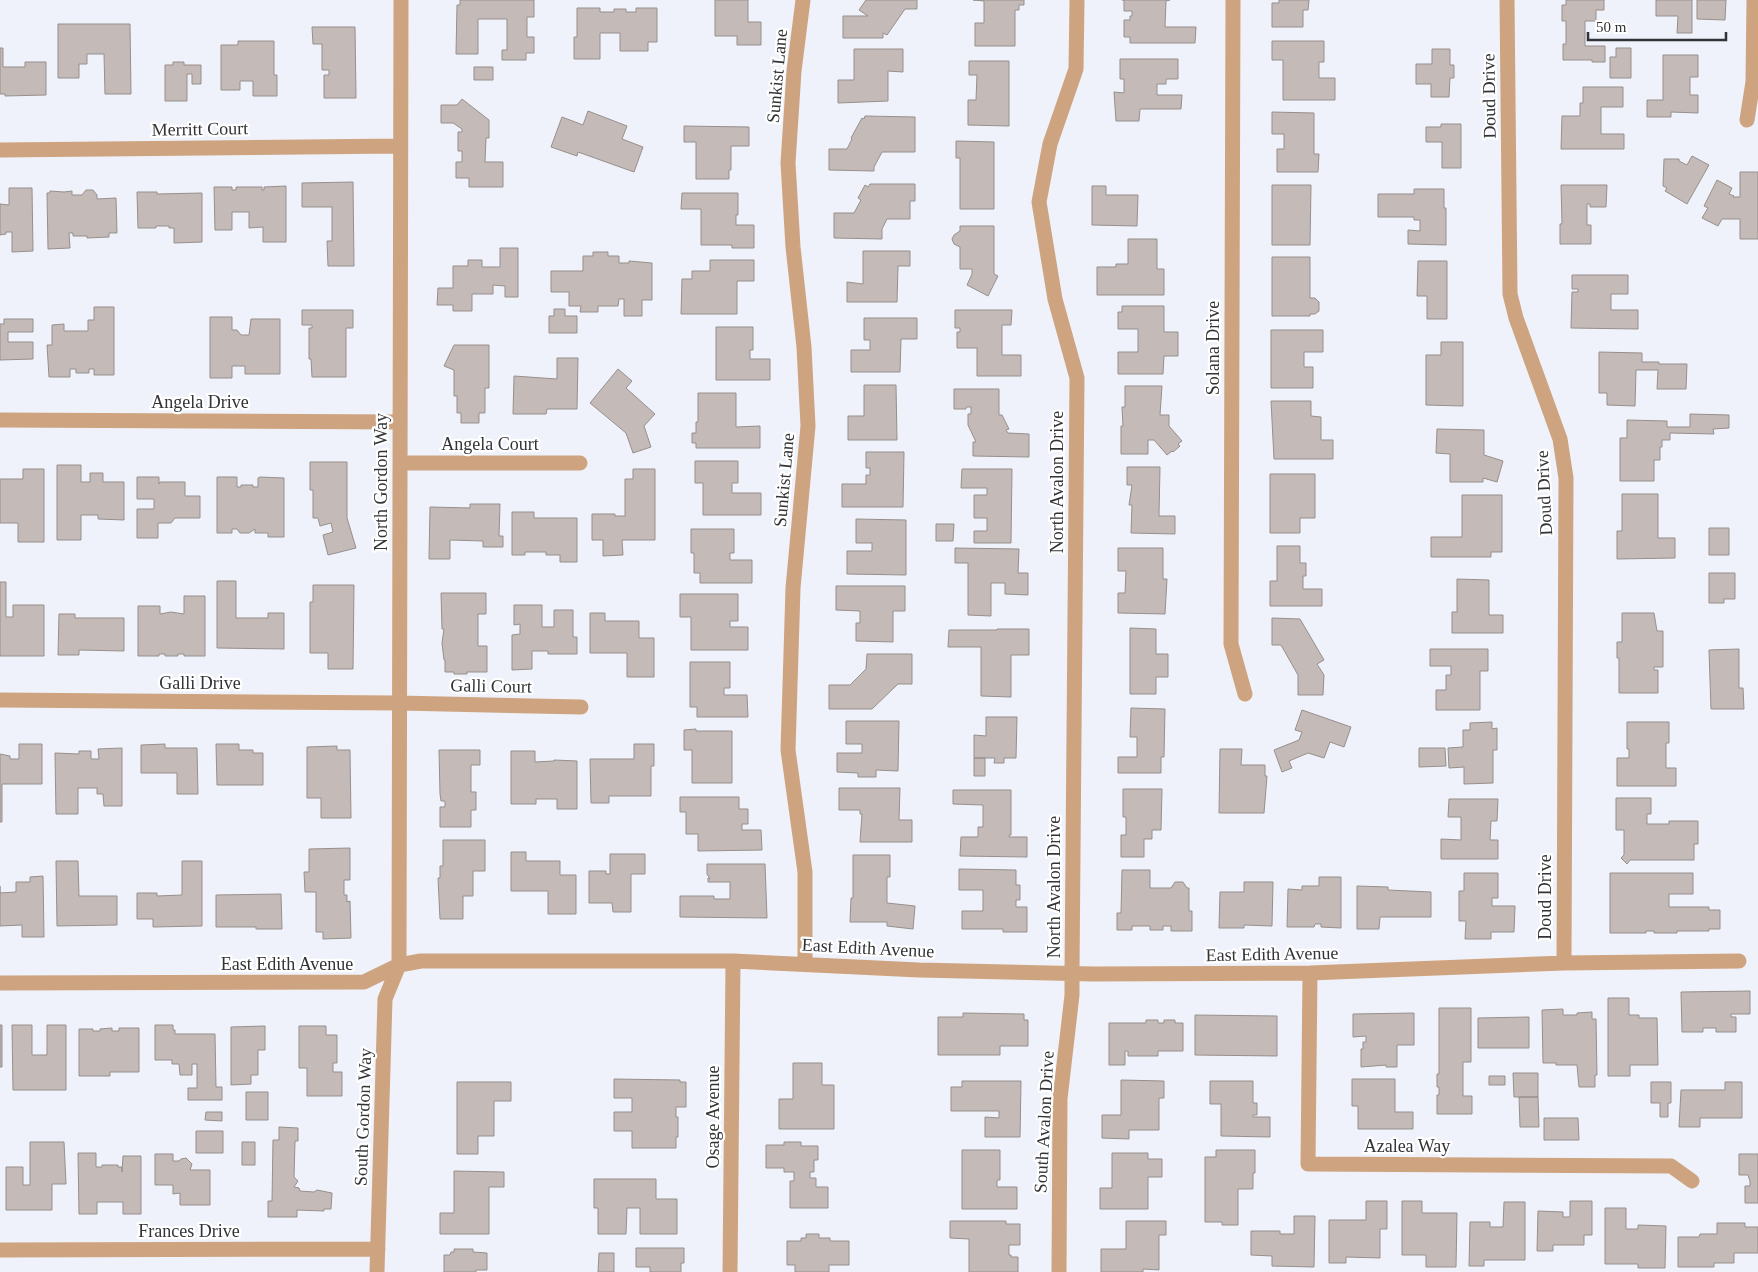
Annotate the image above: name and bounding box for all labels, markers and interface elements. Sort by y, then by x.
scale bar [1588,10,1726,42]
text: 50 m [1596,19,1627,35]
street label: Sunkist Lane [763,28,791,124]
street label: Doud Drive [1478,53,1500,139]
street label: Merritt Court [152,118,248,140]
street label: Solana Drive [1203,301,1223,395]
street label: Angela Drive [151,392,249,412]
street label: North Avalon Drive [1047,411,1067,553]
street label: North Gordon Way [371,413,391,551]
street label: Sunkist Lane [770,432,798,528]
street label: Angela Court [441,434,539,454]
street label: Doud Drive [1532,450,1556,536]
street label: Galli Drive [159,673,241,693]
street label: Galli Court [450,675,532,697]
street label: North Avalon Drive [1044,816,1064,958]
street label: Doud Drive [1535,854,1555,940]
street label: East Edith Avenue [801,935,935,961]
street label: East Edith Avenue [1206,943,1338,965]
street label: East Edith Avenue [221,954,353,974]
street label: South Gordon Way [351,1048,375,1186]
street label: South Avalon Drive [1030,1050,1058,1194]
street label: Osage Avenue [703,1065,723,1169]
street label: Azalea Way [1364,1136,1450,1156]
street label: Frances Drive [138,1221,240,1241]

